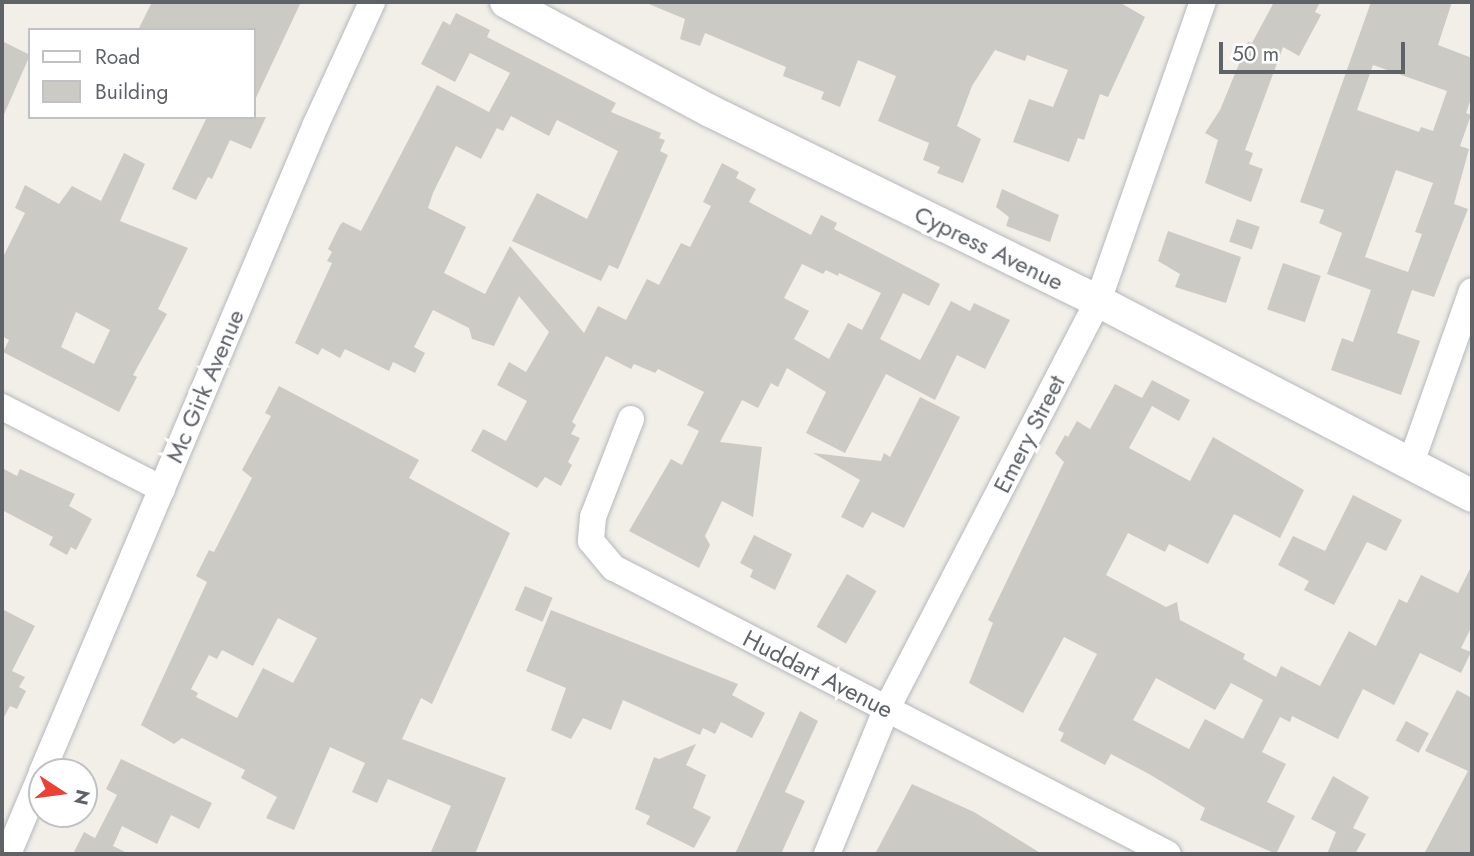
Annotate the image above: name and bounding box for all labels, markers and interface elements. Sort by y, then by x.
legend [28,28,256,119]
scale bar [1222,28,1408,72]
text: 50 m [1232,39,1279,69]
text: Road [95,42,140,72]
text: Building [95,77,168,107]
street label: Cypress Avenue [910,200,1068,296]
street label: Mc Girk Avenue [160,305,250,467]
street label: Emery Street [987,370,1071,498]
street label: Huddart Avenue [738,624,898,724]
north arrow [28,758,98,828]
text: N [67,787,97,808]

